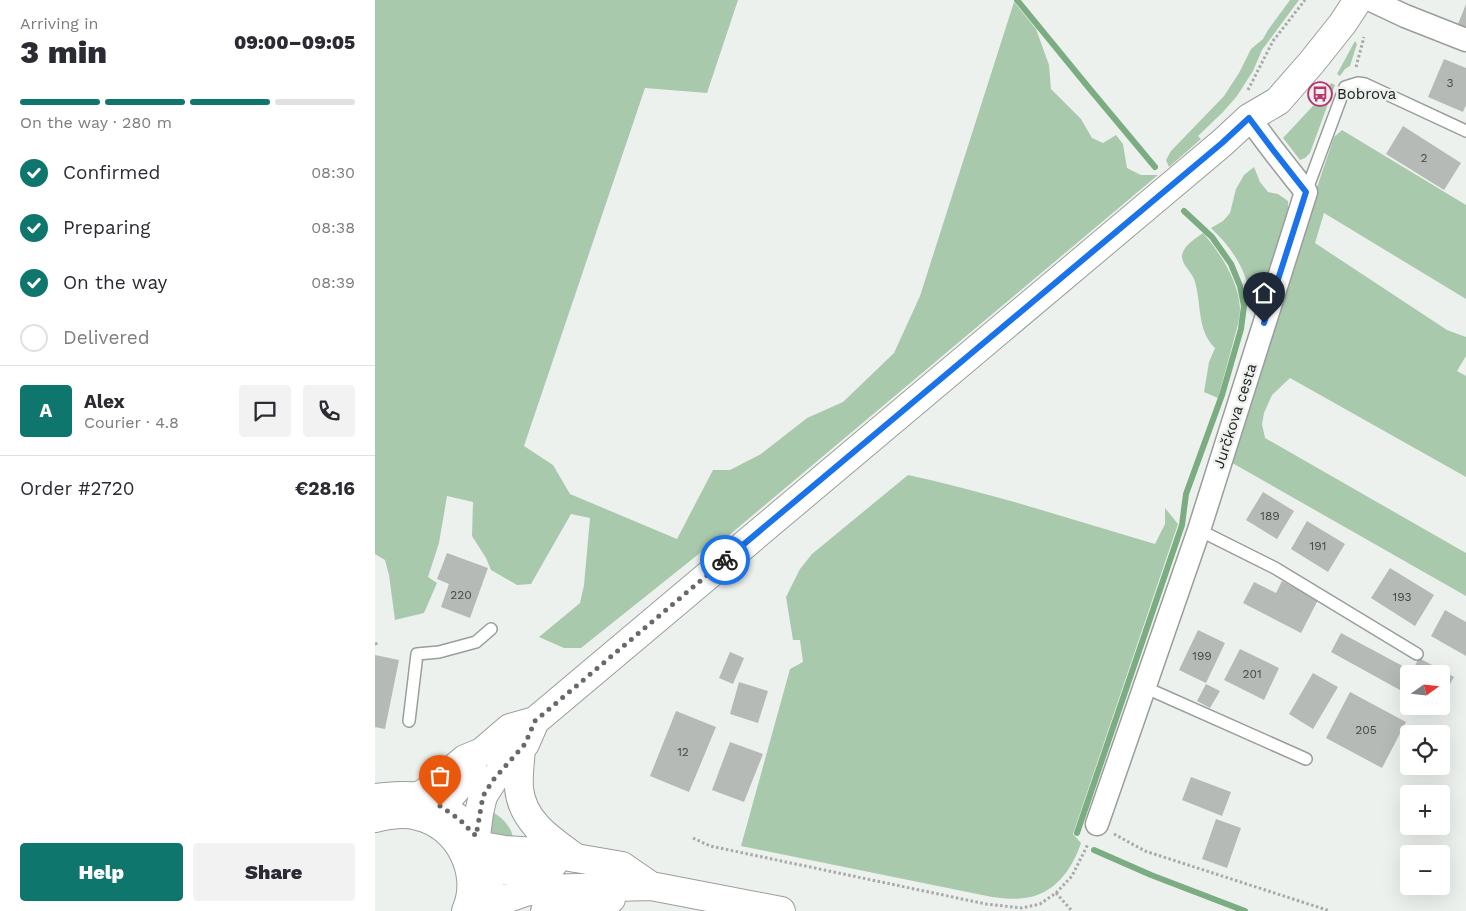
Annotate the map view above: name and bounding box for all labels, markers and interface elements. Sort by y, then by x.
text: Arriving in [20,14,98,33]
text: 09:00–09:05 [234,31,355,54]
text: 3 min [20,33,107,71]
house number: 3 [1447,76,1454,90]
bus stop icon: Bobrova [1307,81,1333,107]
place label: Bobrova [1337,85,1397,103]
text: On the way · 280 m [20,113,172,132]
house number: 2 [1421,151,1428,165]
icon: check [20,159,48,187]
text: Confirmed [63,161,160,184]
text: 08:30 [311,163,355,182]
icon: check [20,214,48,242]
text: Preparing [63,216,150,239]
text: 08:38 [311,218,355,237]
icon: check [20,269,48,297]
text: On the way [63,271,167,294]
pin [1243,272,1285,323]
text: 08:39 [311,273,355,292]
icon: home [1250,279,1278,307]
text: Delivered [63,326,150,349]
street label: Jurčkova cesta [1209,361,1261,471]
button: chat [239,385,291,437]
button: phone [303,385,355,437]
text: Alex [84,390,125,413]
text: A [40,399,52,422]
text: Courier · 4.8 [84,413,179,432]
text: Order #2720 [20,477,135,500]
text: €28.16 [295,477,355,500]
house number: 189 [1260,509,1280,523]
courier [700,535,750,585]
house number: 191 [1310,539,1326,553]
icon: bike [711,546,739,574]
house number: 220 [450,588,472,602]
house number: 193 [1393,590,1411,604]
house number: 199 [1192,649,1212,663]
north arrow [1400,665,1450,715]
map controls [1400,665,1450,895]
house number: 201 [1242,667,1262,681]
house number: 205 [1355,723,1377,737]
button: locate [1400,725,1450,775]
house number: 12 [677,745,689,759]
pin [419,755,461,806]
icon: bag [426,762,454,790]
button: + [1400,785,1450,835]
button: Help [20,843,183,901]
button: Share [193,843,355,901]
button: − [1400,845,1450,895]

